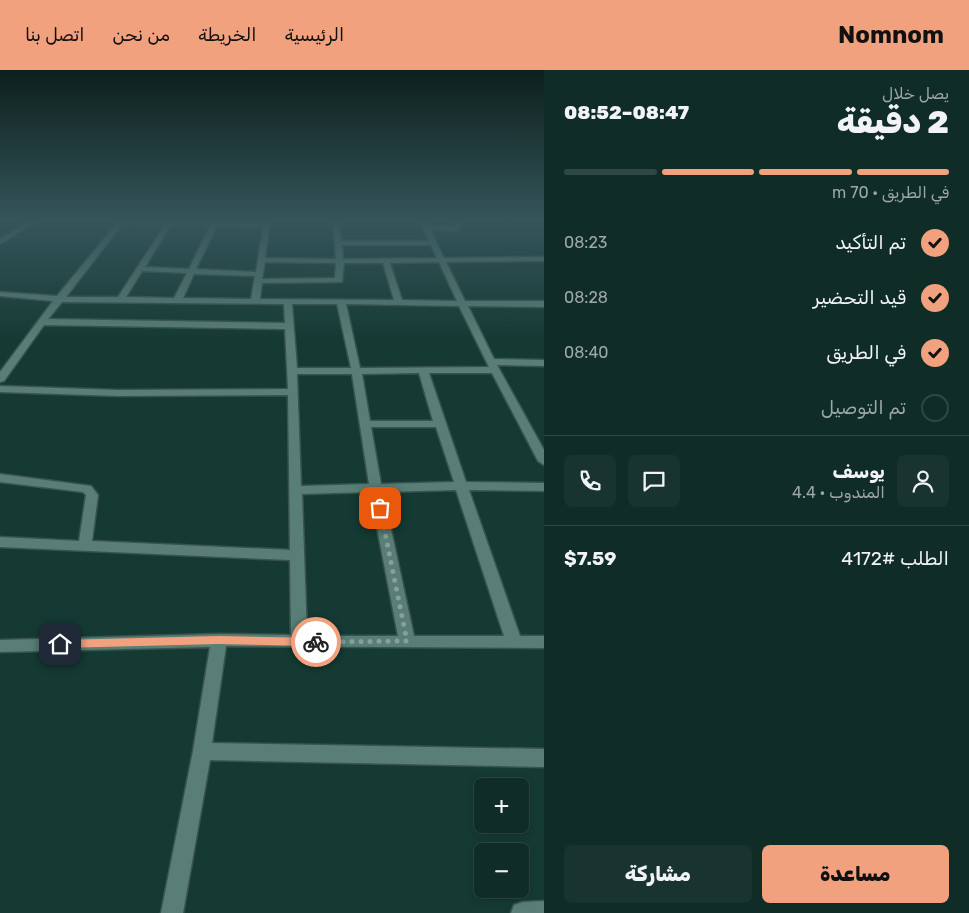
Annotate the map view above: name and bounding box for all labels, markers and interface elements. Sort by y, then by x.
text: Nomnom [838,21,944,49]
text: اتصل بنا [25,24,84,46]
text: من نحن [112,24,170,46]
text: الخريطة [198,24,256,46]
text: الرئيسية [284,24,344,46]
text: يصل خلال [882,84,949,103]
text: 08:47–08:52 [564,101,689,124]
text: 2 دقيقة [837,103,949,141]
text: في الطريق · 70 m [832,183,949,202]
icon: check [921,229,949,257]
text: تم التأكيد [835,231,906,254]
text: 08:23 [564,233,607,252]
icon: check [921,284,949,312]
text: قيد التحضير [813,286,906,309]
text: 08:28 [564,288,608,307]
icon: check [921,339,949,367]
text: في الطريق [826,341,906,364]
text: 08:40 [564,343,609,362]
text: تم التوصيل [821,396,906,419]
button: phone [564,455,616,507]
button: chat [628,455,680,507]
button: person [897,455,949,507]
text: يوسف [832,460,885,483]
text: المندوب · 4.4 [792,483,885,502]
pin [359,487,401,529]
icon: bag [366,494,394,522]
text: $7.59 [564,547,616,570]
text: الطلب #4172 [841,547,949,570]
courier [291,617,341,667]
pin [39,623,81,665]
icon: bike [302,628,330,656]
icon: home [46,630,74,658]
map controls [474,778,529,898]
button: + [474,778,529,833]
button: − [474,843,529,898]
button: مشاركة [564,845,752,903]
button: مساعدة [762,845,949,903]

